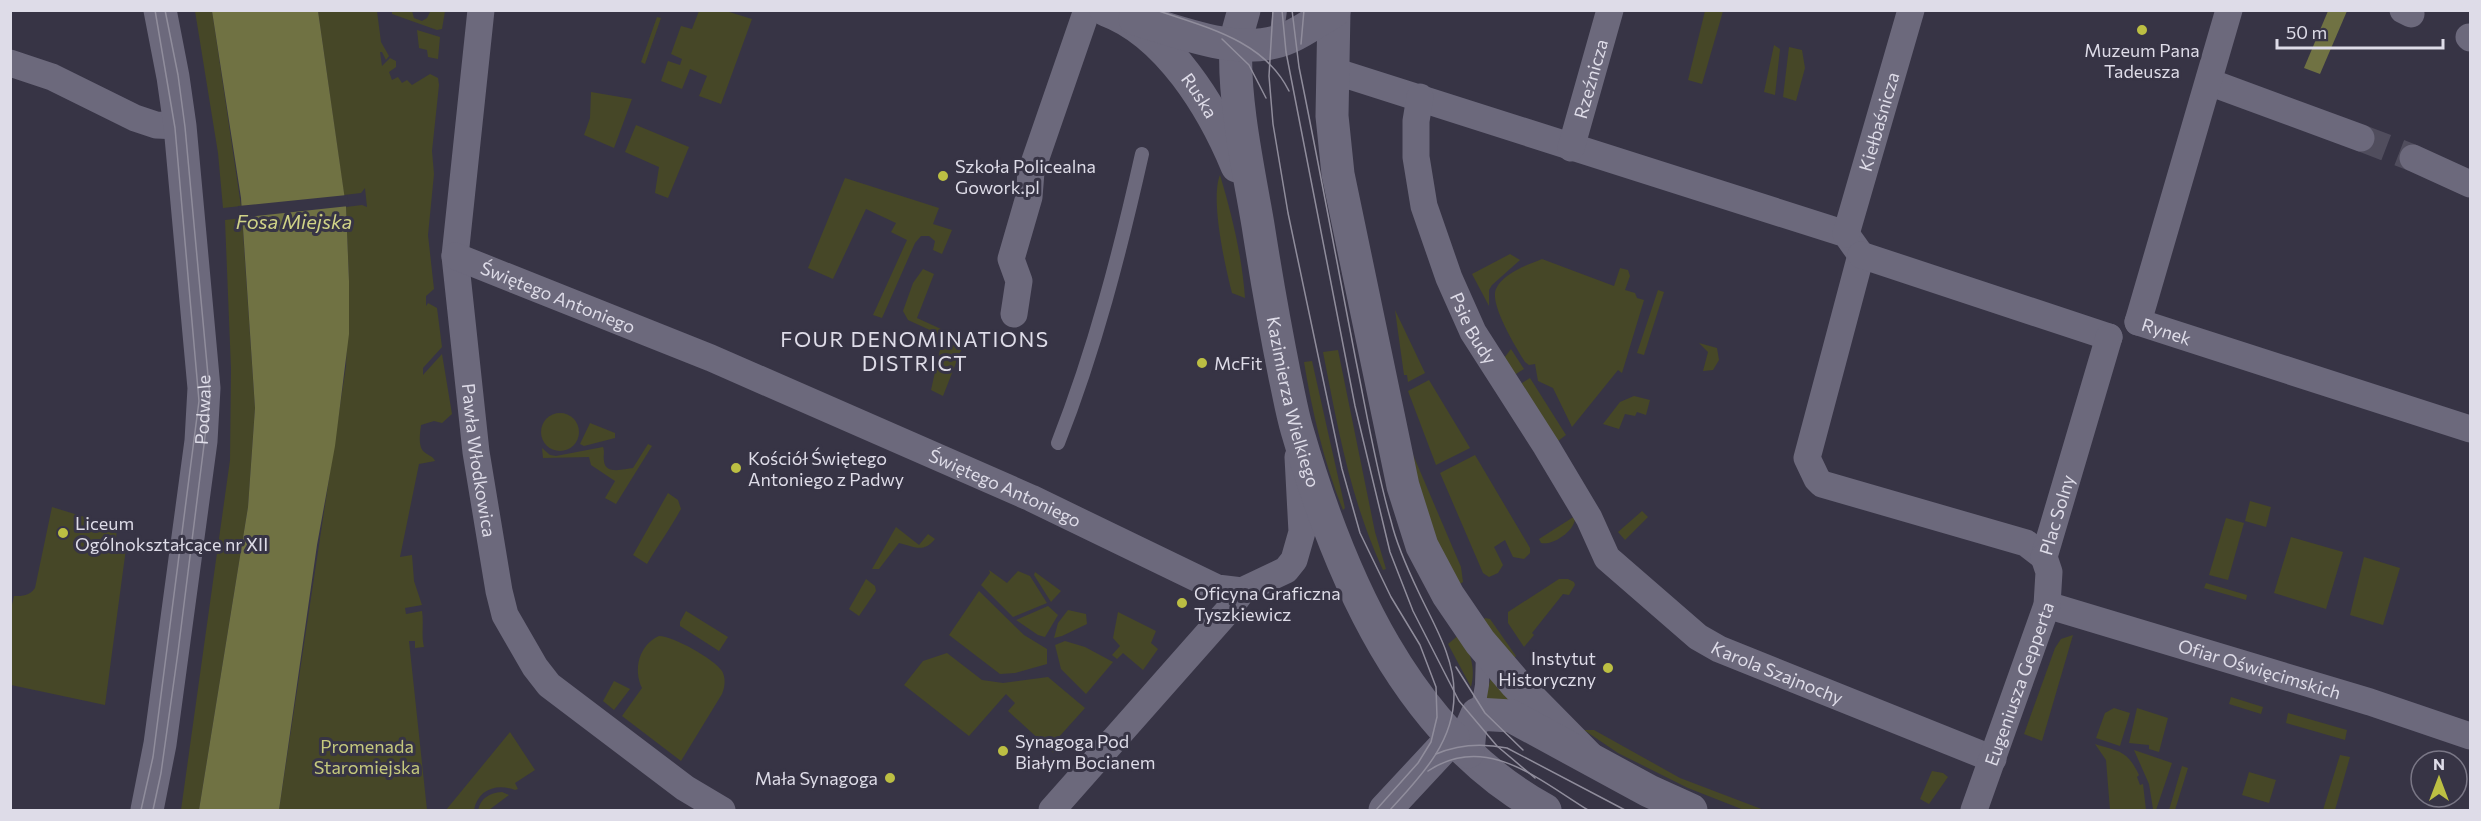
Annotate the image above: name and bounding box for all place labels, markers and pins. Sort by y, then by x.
marker: Muzeum Pana Tadeusza [2135,23,2149,37]
place label: Muzeum Pana Tadeusza [2084,39,2200,82]
place label: Szkoła Policealna Gowork.pl [955,155,1096,198]
marker: Szkoła Policealna Gowork.pl [936,169,950,183]
place label: McFit [1214,352,1262,374]
marker: McFit [1195,356,1209,370]
place label: Kościół Świętego Antoniego z Padwy [748,447,904,490]
marker: Kościół Świętego Antoniego z Padwy [729,461,743,475]
place label: Liceum Ogólnokształcące nr XII [75,512,268,555]
marker: Liceum Ogólnokształcące nr XII [56,526,70,540]
place label: Oficyna Graficzna Tyszkiewicz [1194,582,1341,625]
marker: Oficyna Graficzna Tyszkiewicz [1175,596,1189,610]
place label: Instytut Historyczny [1498,647,1596,690]
marker: Instytut Historyczny [1601,661,1615,675]
place label: Synagoga Pod Białym Bocianem [1015,730,1155,773]
marker: Synagoga Pod Białym Bocianem [996,744,1010,758]
place label: Mała Synagoga [755,767,878,789]
marker: Mała Synagoga [883,771,897,785]

